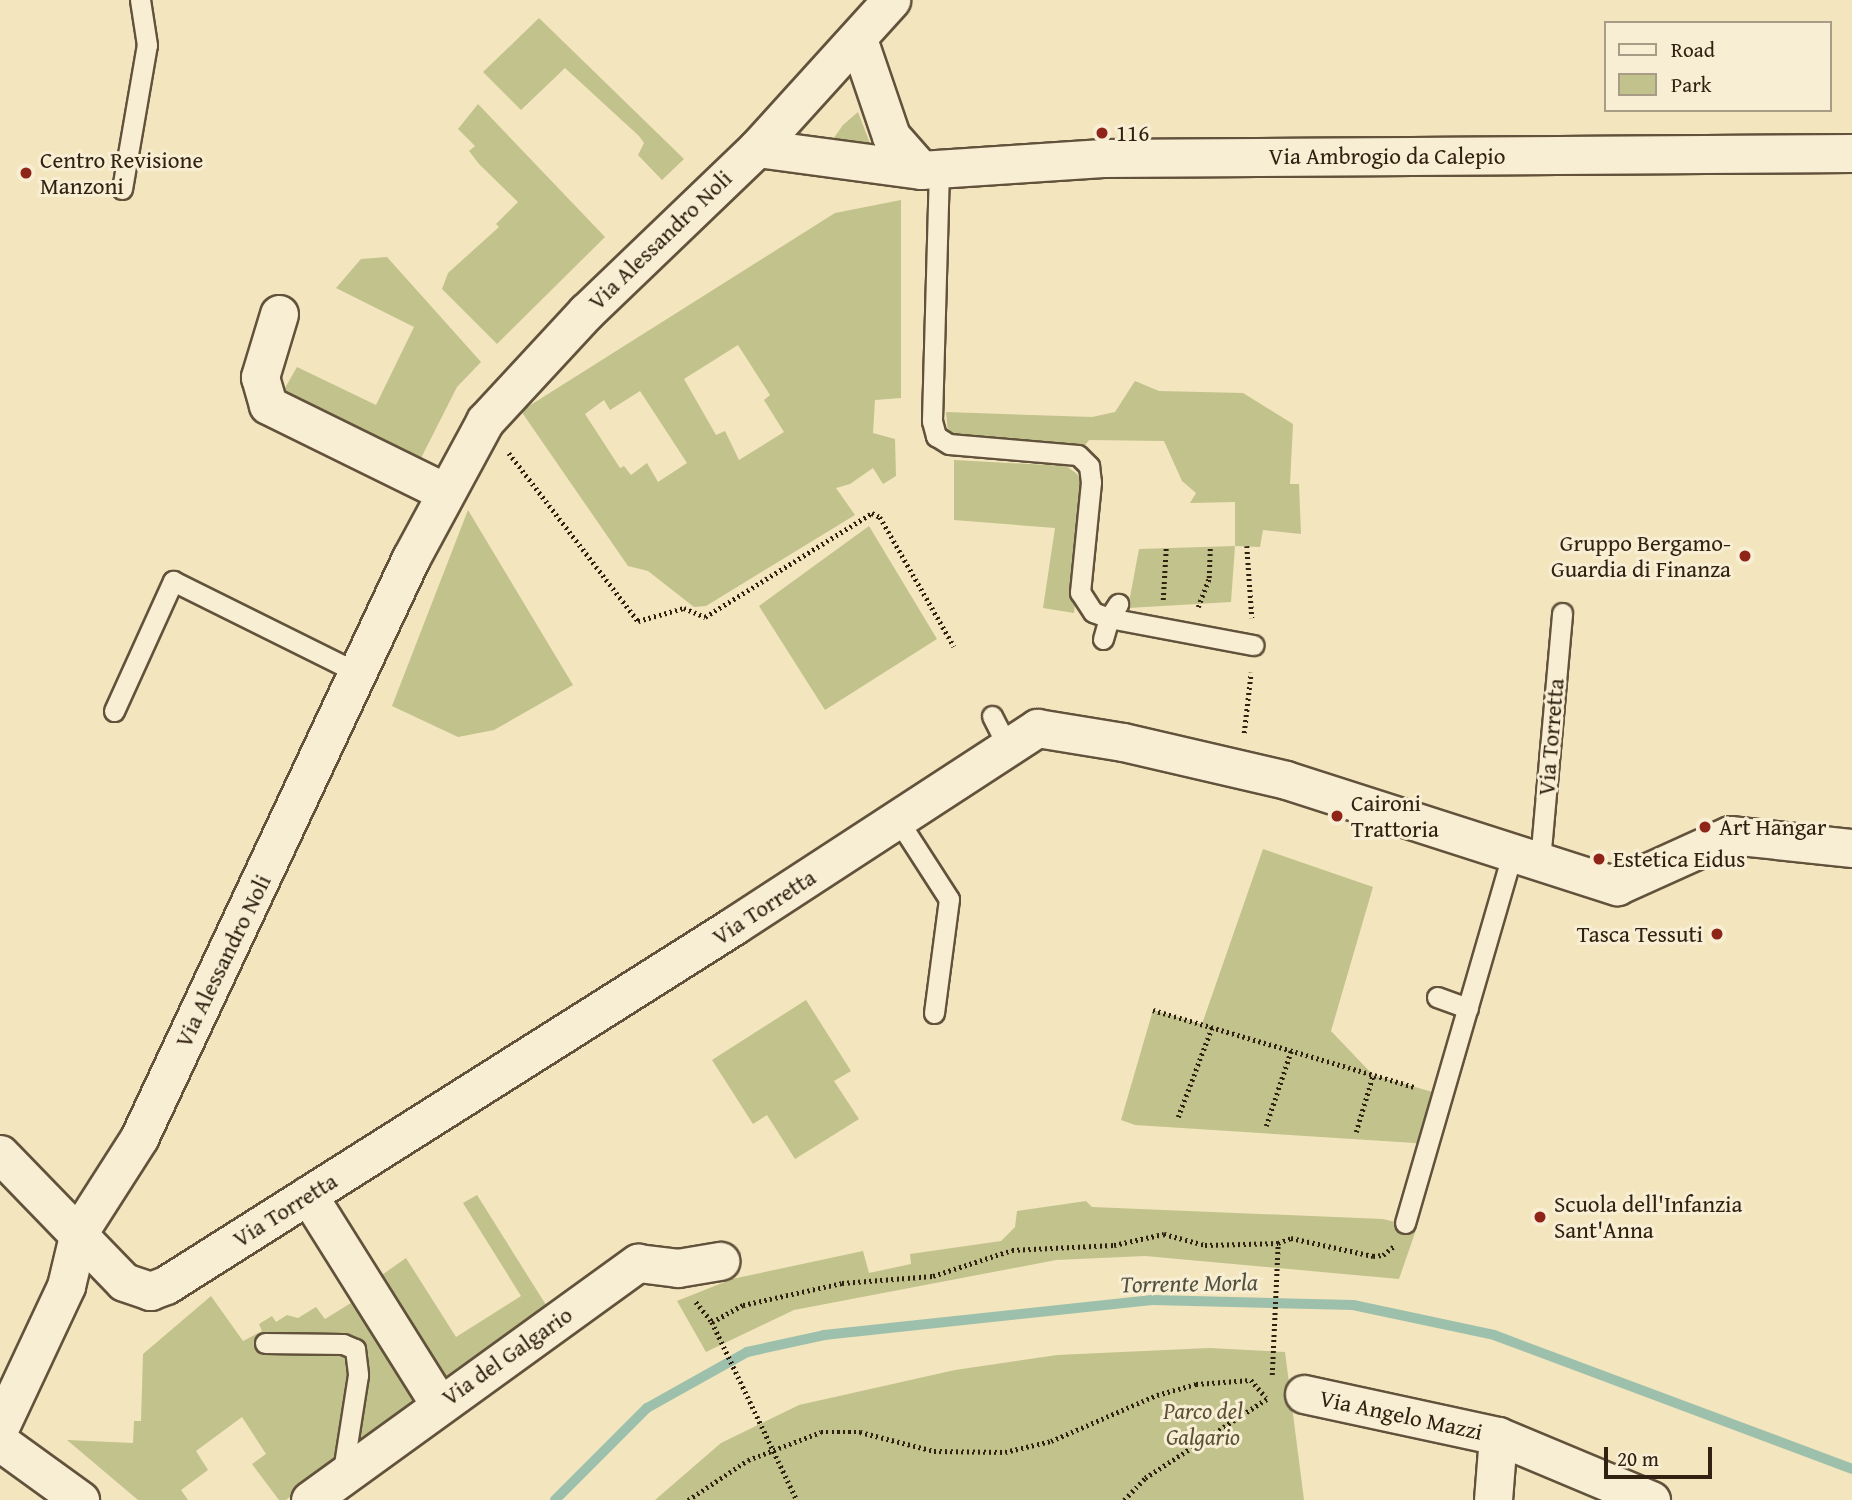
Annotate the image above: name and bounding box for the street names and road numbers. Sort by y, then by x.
street label: Via Ambrogio da Calepio [1268,142,1506,170]
street label: Via Alessandro Noli [583,165,737,315]
street label: Via Torretta [1532,677,1570,797]
street label: Via Torretta [707,863,821,951]
street label: Via Alessandro Noli [169,870,277,1052]
street label: Via Torretta [228,1167,342,1253]
street label: Via del Galgario [436,1301,578,1411]
street label: Via Angelo Mazzi [1317,1384,1485,1446]

